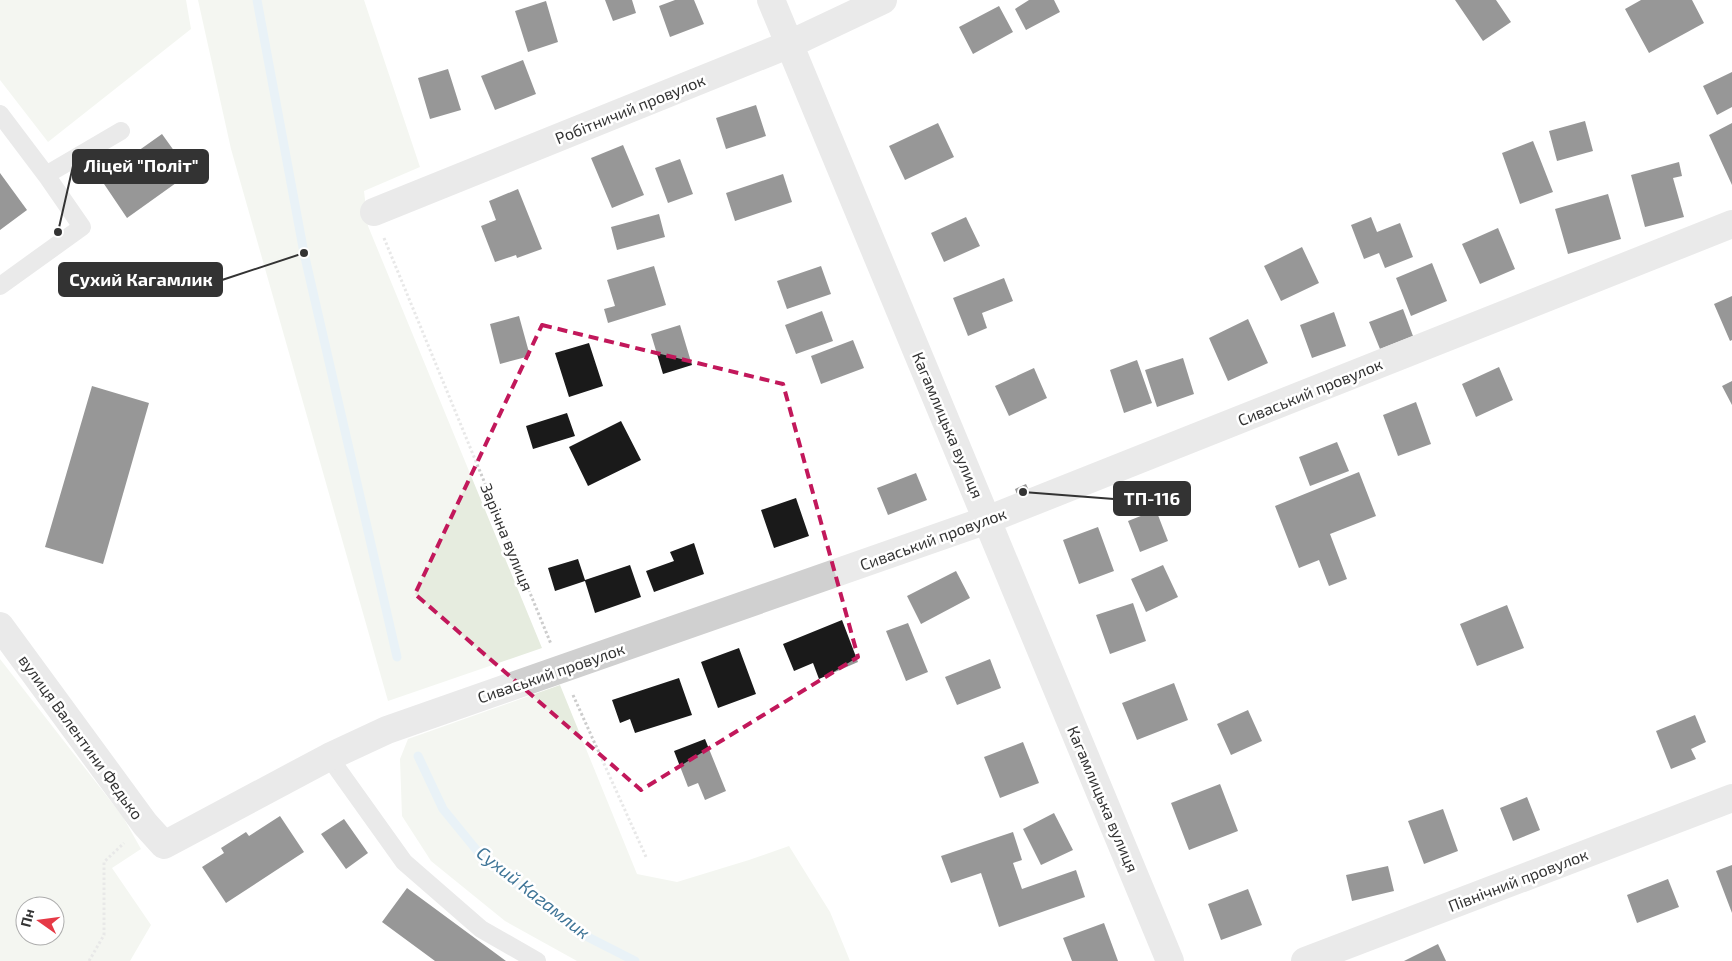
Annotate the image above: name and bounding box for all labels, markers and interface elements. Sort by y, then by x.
street label: Робітничий провулок [552,70,708,148]
callout: Ліцей "Політ" [73,150,208,183]
text: Ліцей "Політ" [84,154,198,176]
callout: Сухий Кагамлик [59,263,222,296]
text: Сухий Кагамлик [69,268,213,290]
street label: Кагамлицька вулиця [908,349,988,501]
street label: Сиваський провулок [1235,354,1386,430]
street label: Зарічна вулиця [476,480,538,594]
callout: ТП-116 [1114,482,1190,515]
text: ТП-116 [1124,487,1180,509]
street label: Сиваський провулок [857,503,1009,575]
street label: Сиваський провулок [475,638,628,708]
street label: вулиця Валентини Федько [14,651,148,823]
street label: Кагамлицька вулиця [1063,723,1143,875]
water label: Сухий Кагамлик [472,841,595,944]
street label: Північний провулок [1445,844,1591,916]
north arrow [15,896,65,946]
text: Пн [16,907,37,929]

